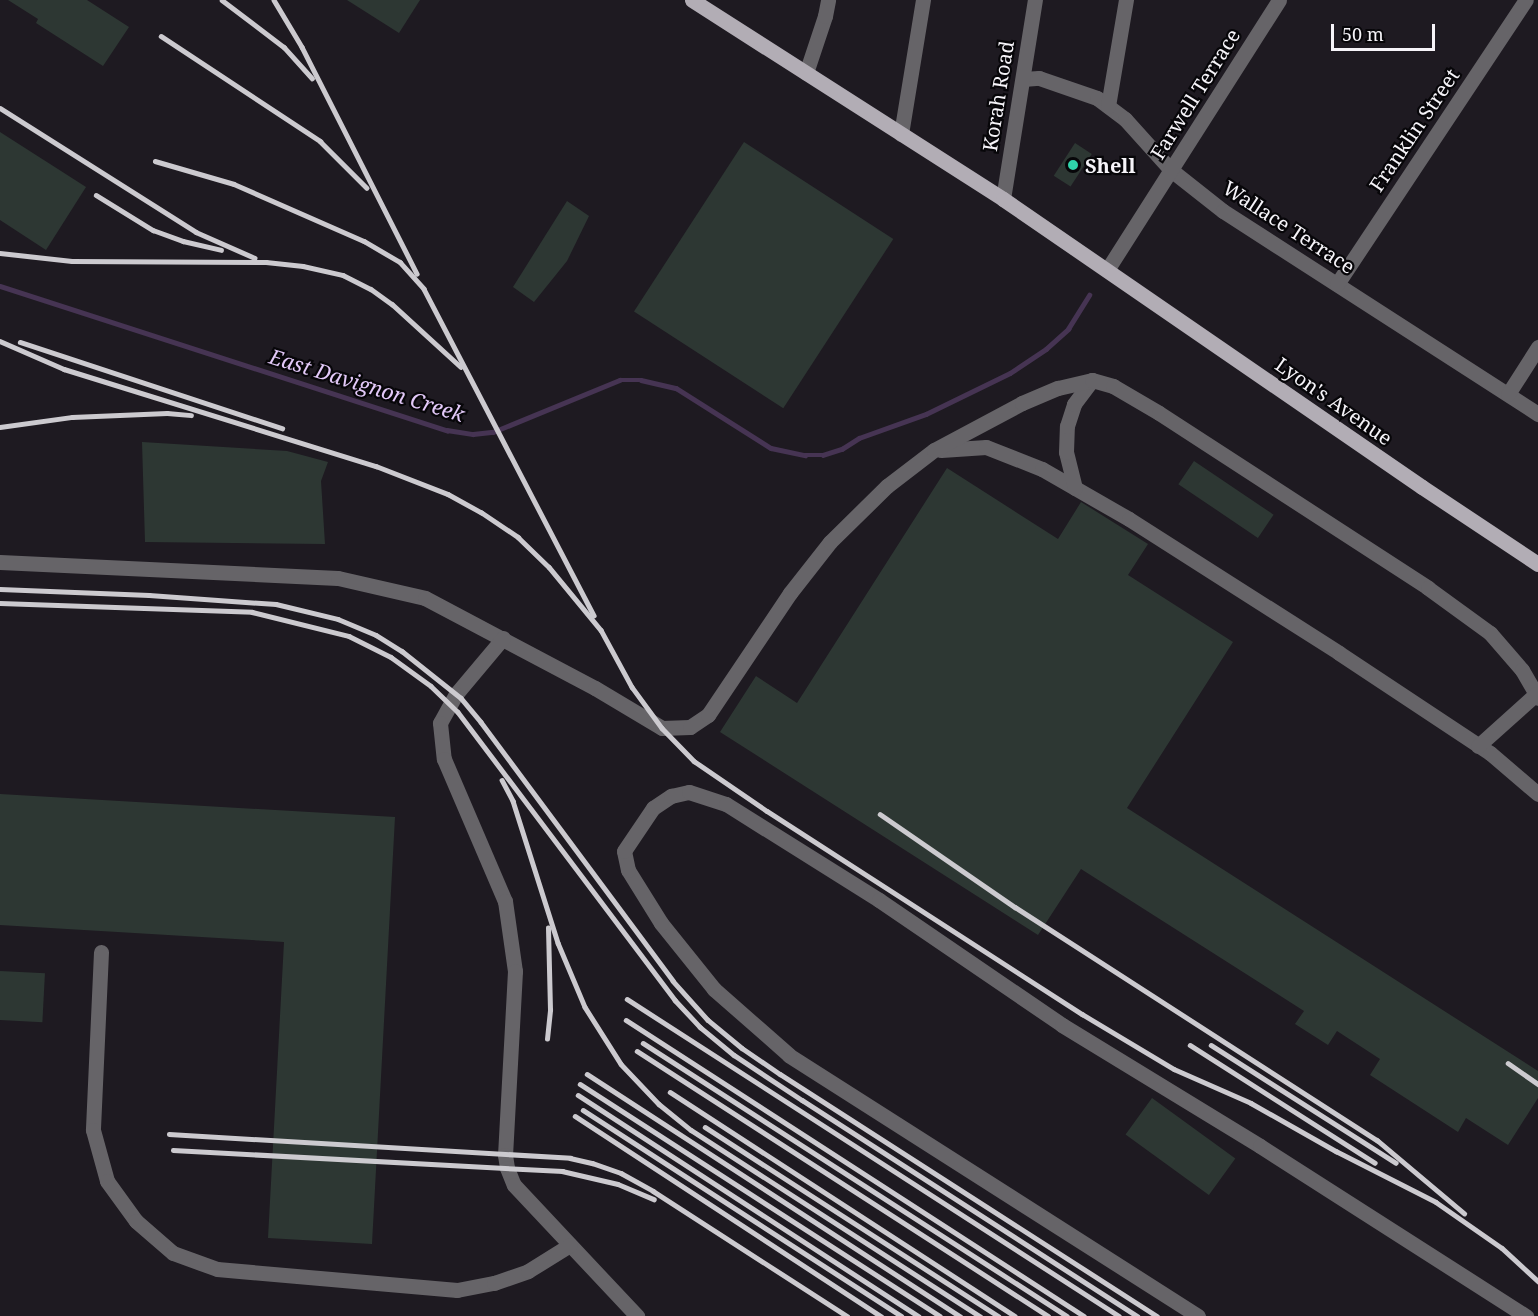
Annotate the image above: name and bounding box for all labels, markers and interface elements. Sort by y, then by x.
scale bar [1334,12,1438,50]
text: 50 m [1342,22,1384,46]
street label: Farwell Terrace [1145,24,1245,164]
street label: Korah Road [977,39,1019,153]
street label: Franklin Street [1364,64,1464,196]
place label: Shell [1085,153,1135,177]
marker: Shell [1066,158,1080,172]
street label: Wallace Terrace [1219,175,1359,279]
water label: East Davignon Creek [266,343,468,427]
street label: Lyon's Avenue [1271,352,1397,450]

